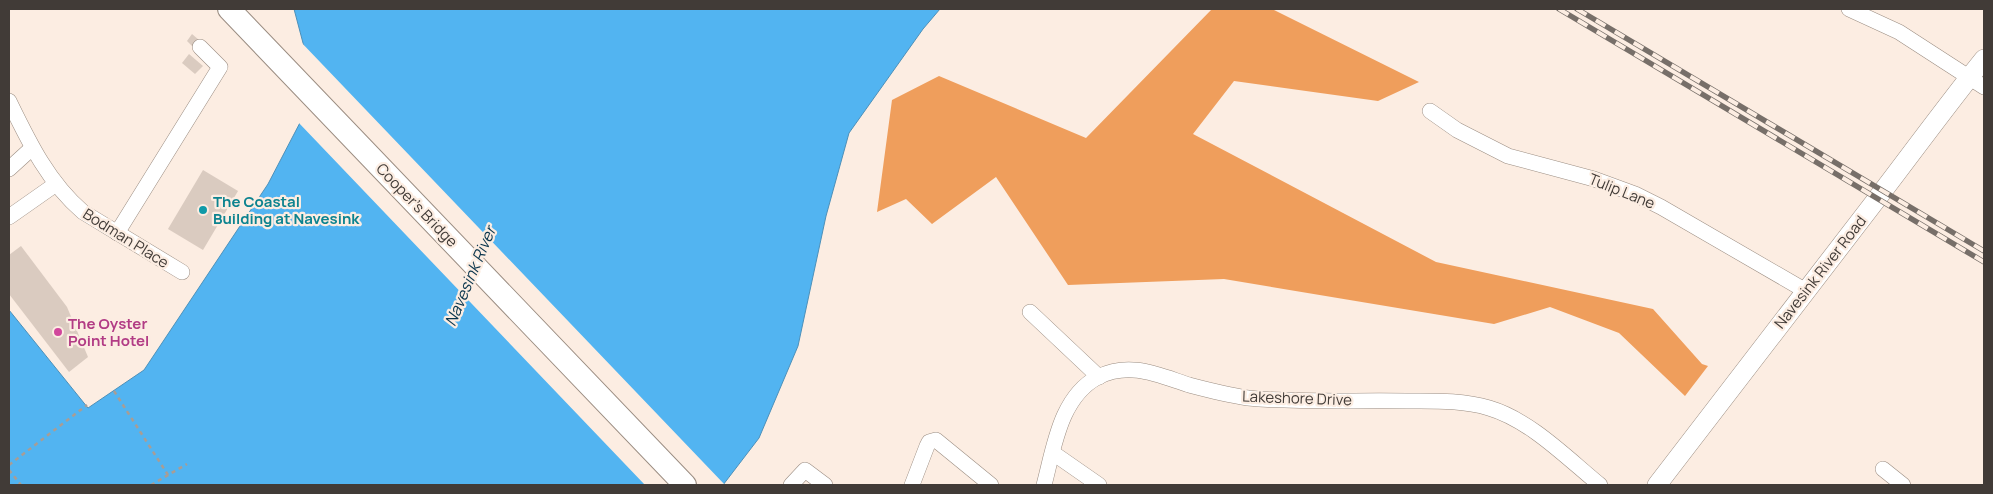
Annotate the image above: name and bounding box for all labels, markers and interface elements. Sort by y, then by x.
street label: Cooper's Bridge [372,158,463,252]
street label: Tulip Lane [1586,168,1658,214]
place label: The Coastal Building at Navesink [213,191,360,229]
street label: Bodman Place [79,203,173,273]
marker: The Coastal Building at Navesink [197,204,209,216]
street label: Navesink River Road [1769,211,1871,333]
water label: Navesink River [439,221,502,329]
place label: The Oyster Point Hotel [68,313,149,351]
marker: The Oyster Point Hotel [52,326,64,338]
street label: Lakeshore Drive [1242,386,1352,410]

